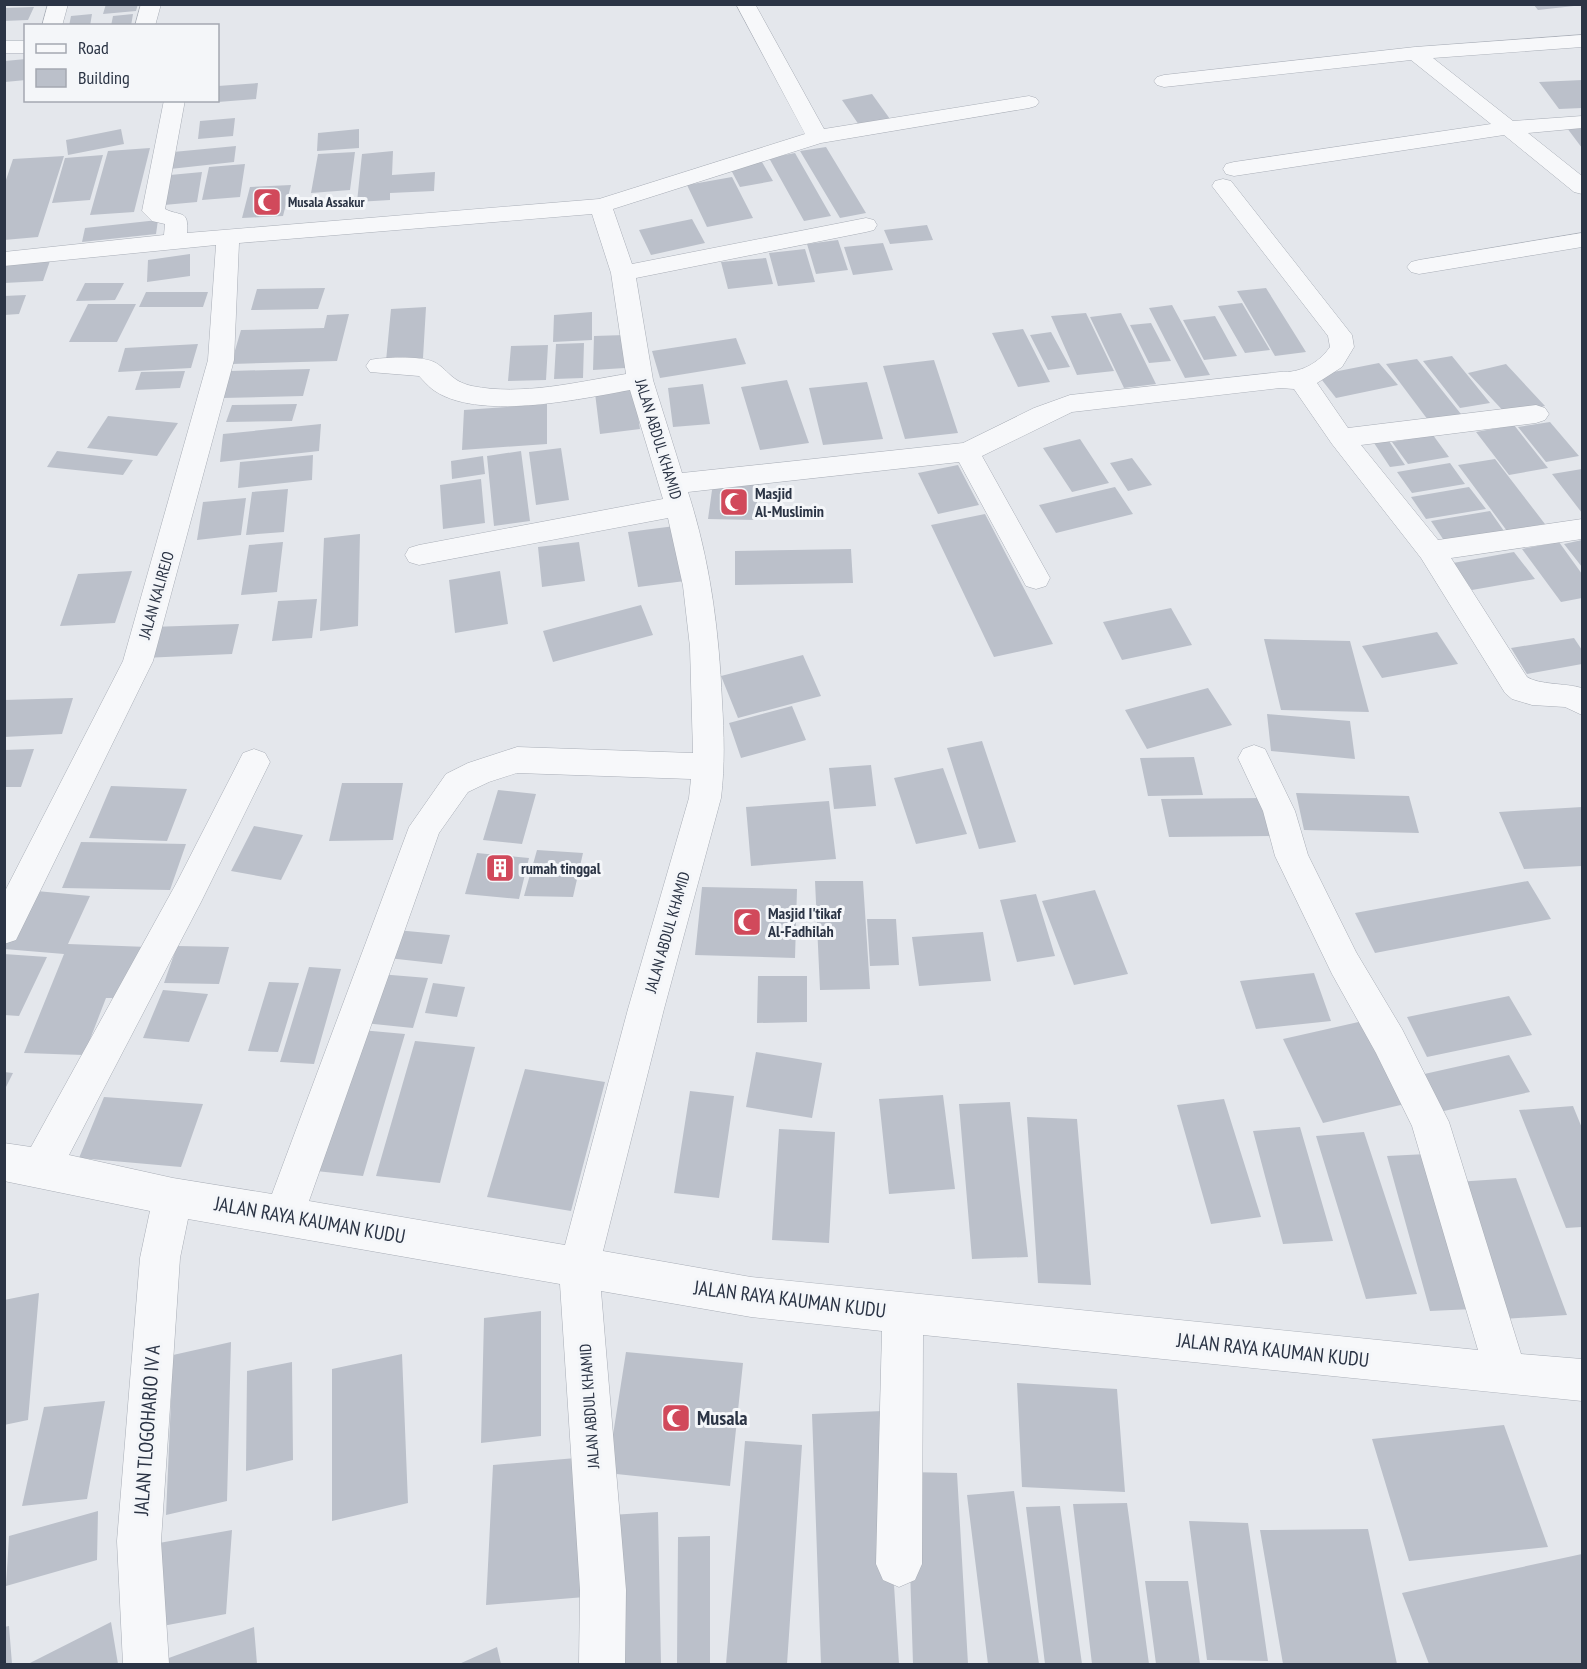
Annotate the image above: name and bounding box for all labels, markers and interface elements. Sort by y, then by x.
legend [24,24,219,102]
text: Road [78,36,109,59]
text: Building [78,66,130,89]
mosque icon: Musala Assakur [251,186,283,218]
place label: Musala Assakur [288,193,365,211]
street label: JALAN ABDUL KHAMID [631,375,687,502]
place label: Masjid Al-Muslimin [754,483,824,521]
mosque icon: Masjid Al-Muslimin [718,486,750,518]
street label: JALAN KALIREJO [134,549,178,642]
building icon: rumah tinggal [484,852,516,884]
place label: rumah tinggal [521,858,601,878]
street label: JALAN ABDUL KHAMID [640,869,694,996]
place label: Masjid I'tikaf Al-Fadhilah [767,903,842,941]
mosque icon: Masjid I'tikaf Al-Fadhilah [731,906,763,938]
street label: JALAN RAYA KAUMAN KUDU [212,1190,407,1250]
street label: JALAN RAYA KAUMAN KUDU [692,1274,887,1324]
street label: JALAN RAYA KAUMAN KUDU [1175,1327,1370,1373]
street label: JALAN TLOGOHARJO IV A [128,1343,166,1517]
street label: JALAN ABDUL KHAMID [575,1343,603,1470]
mosque icon: Musala [660,1402,692,1434]
place label: Musala [697,1405,748,1431]

